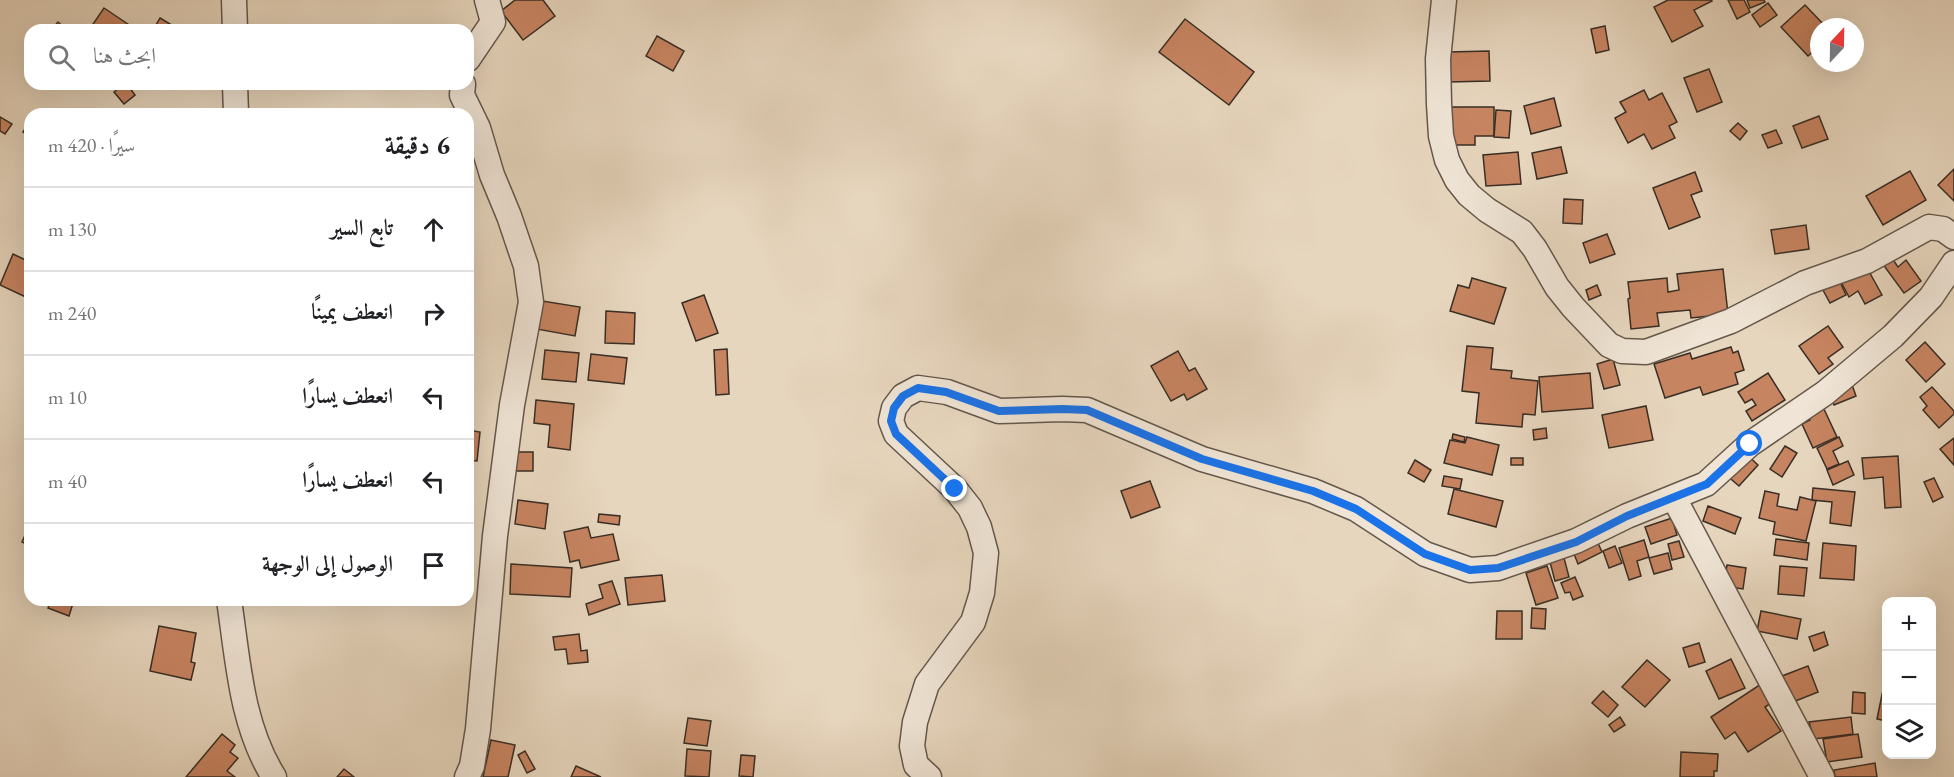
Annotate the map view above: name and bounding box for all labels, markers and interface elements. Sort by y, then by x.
north arrow [1810,18,1864,72]
search box [24,24,474,90]
icon: search [45,41,78,74]
text: ابحث هنا [93,41,156,70]
text: 6 دقيقة [385,128,450,162]
text: سيرًا · 420 m [48,132,135,158]
text: تابع السير [330,213,393,242]
icon: ahead [417,213,450,246]
text: 130 m [48,216,96,242]
text: انعطف يمينًا [311,297,393,326]
icon: right [417,297,450,330]
text: 240 m [48,300,96,326]
text: انعطف يسارًا [302,381,393,410]
icon: left [417,381,450,414]
text: 10 m [48,384,87,410]
route start [1736,430,1762,456]
text: انعطف يسارًا [302,465,393,494]
icon: left [417,465,450,498]
text: 40 m [48,468,87,494]
route end [941,475,967,501]
text: الوصول إلى الوجهة [262,549,393,578]
icon: arrive [417,549,450,582]
map controls [1882,597,1936,759]
button: + [1882,597,1936,651]
button: − [1882,651,1936,705]
button: layers [1882,705,1936,759]

